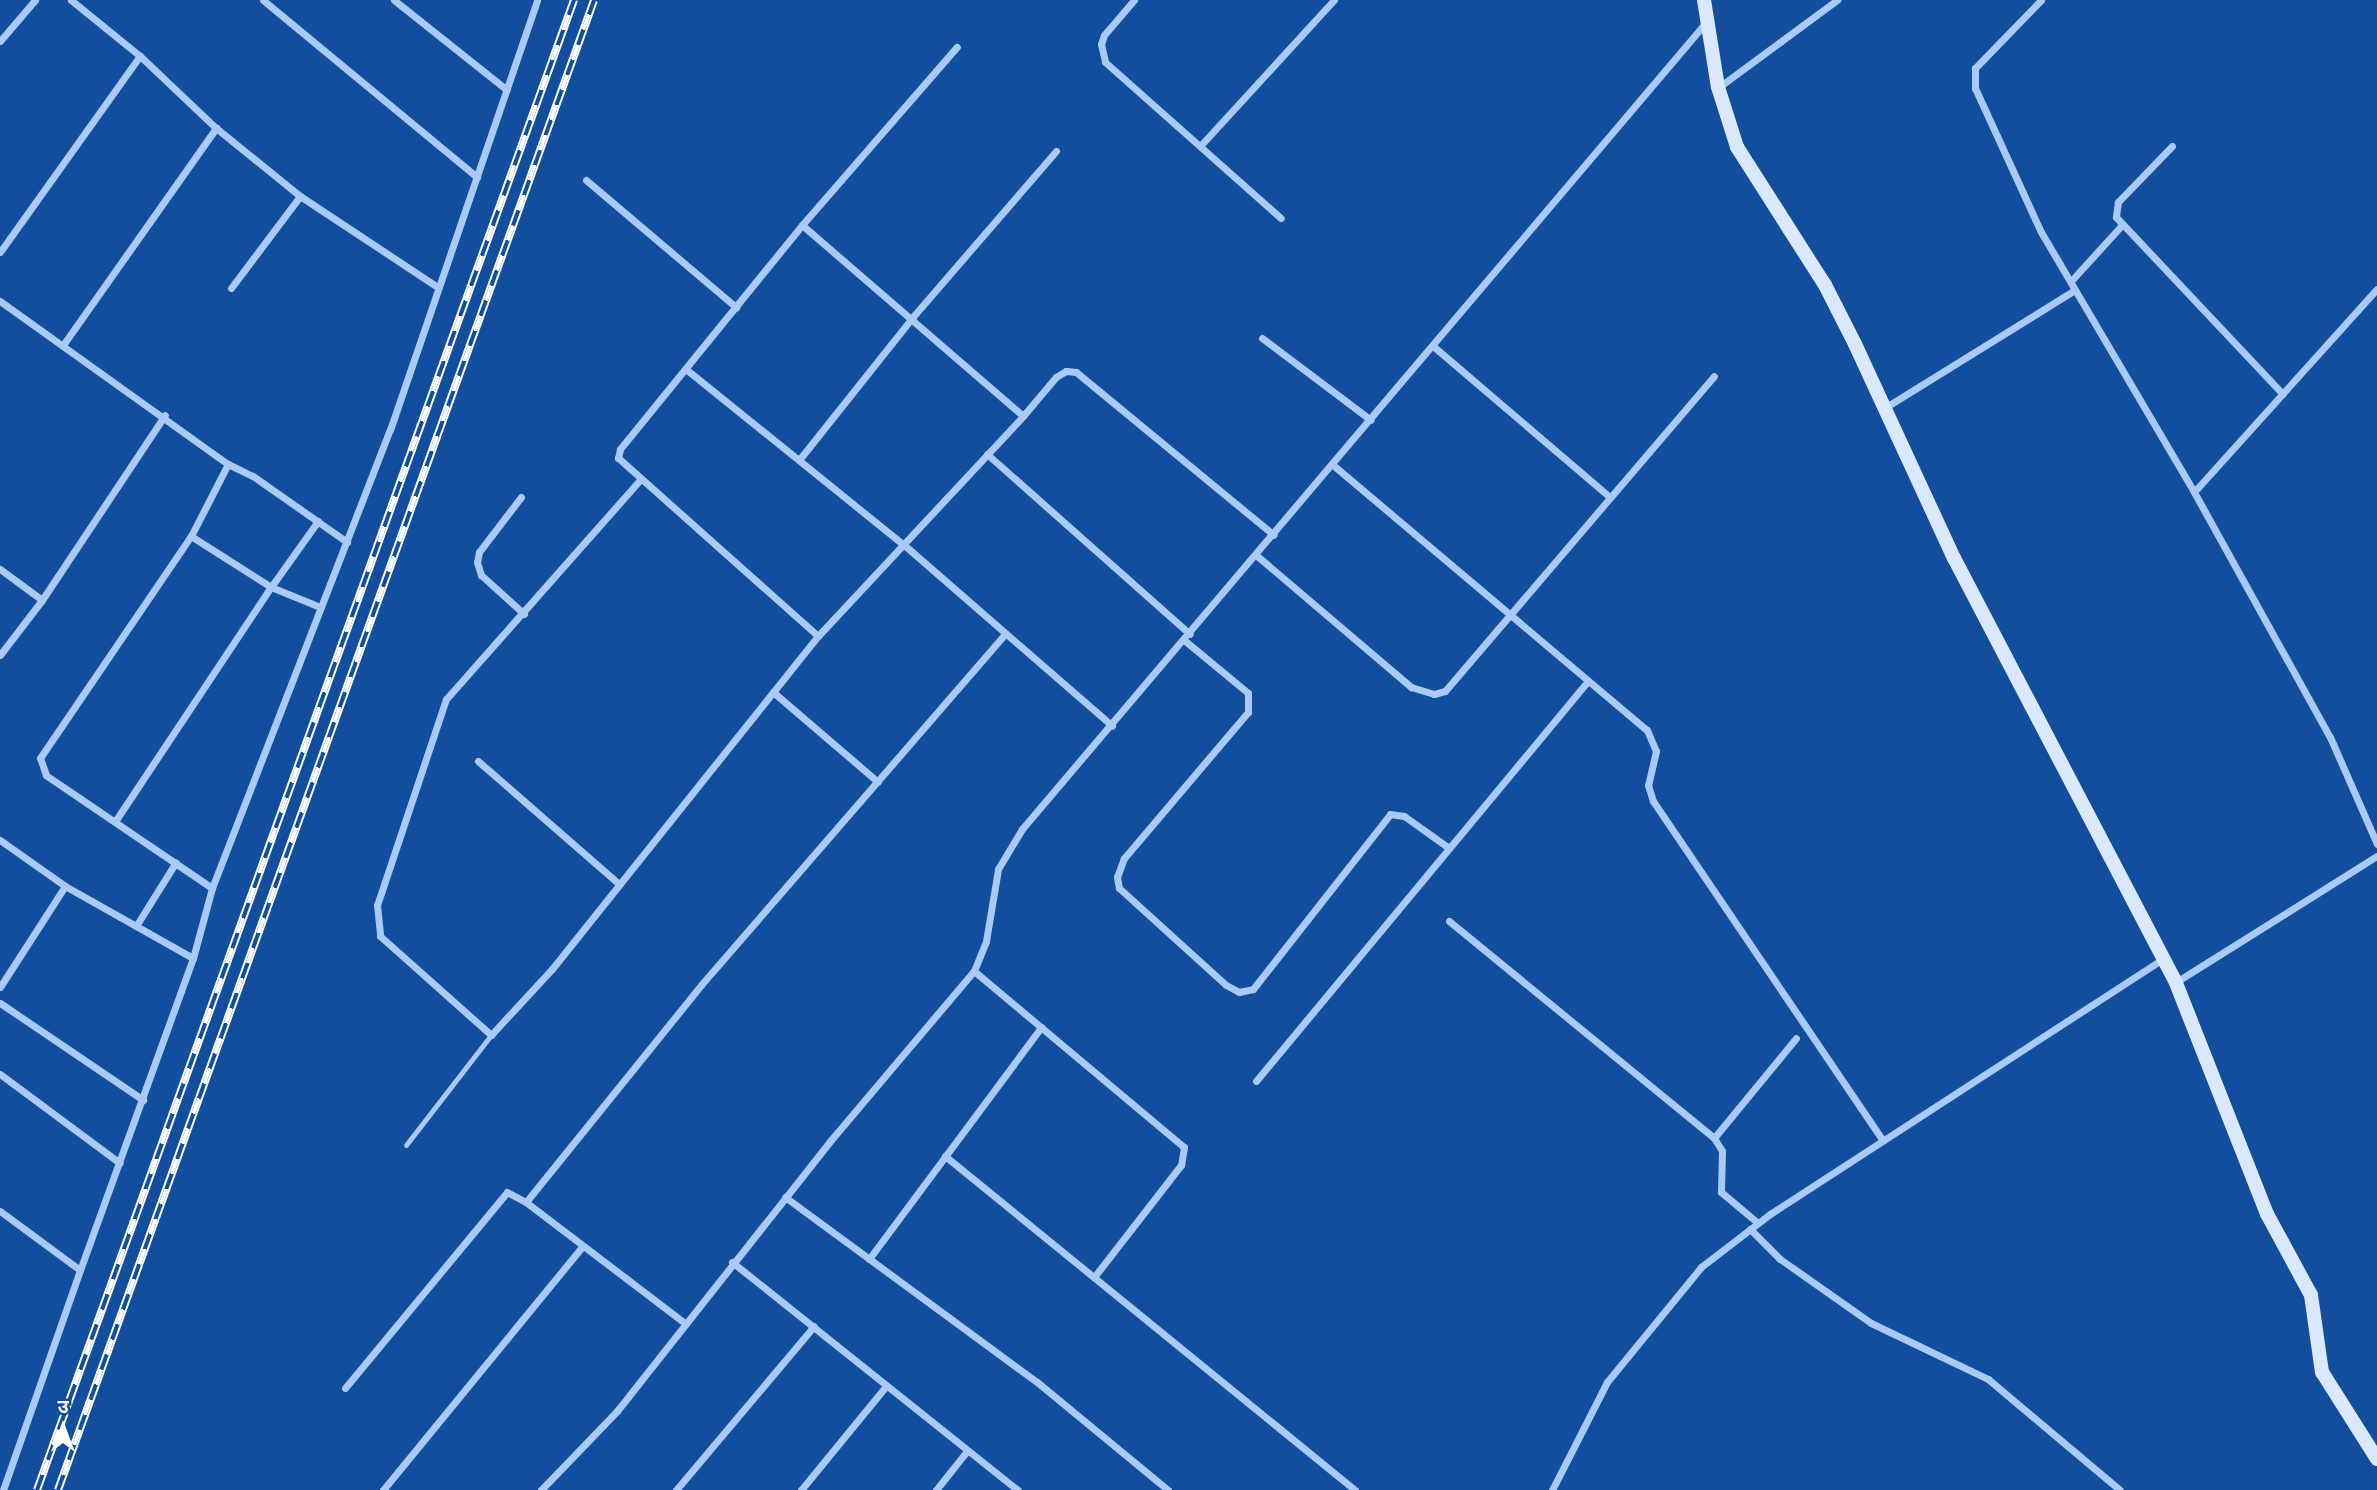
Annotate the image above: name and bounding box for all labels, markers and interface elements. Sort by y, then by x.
north arrow [28,1392,98,1462]
text: उ [57,1395,69,1417]

